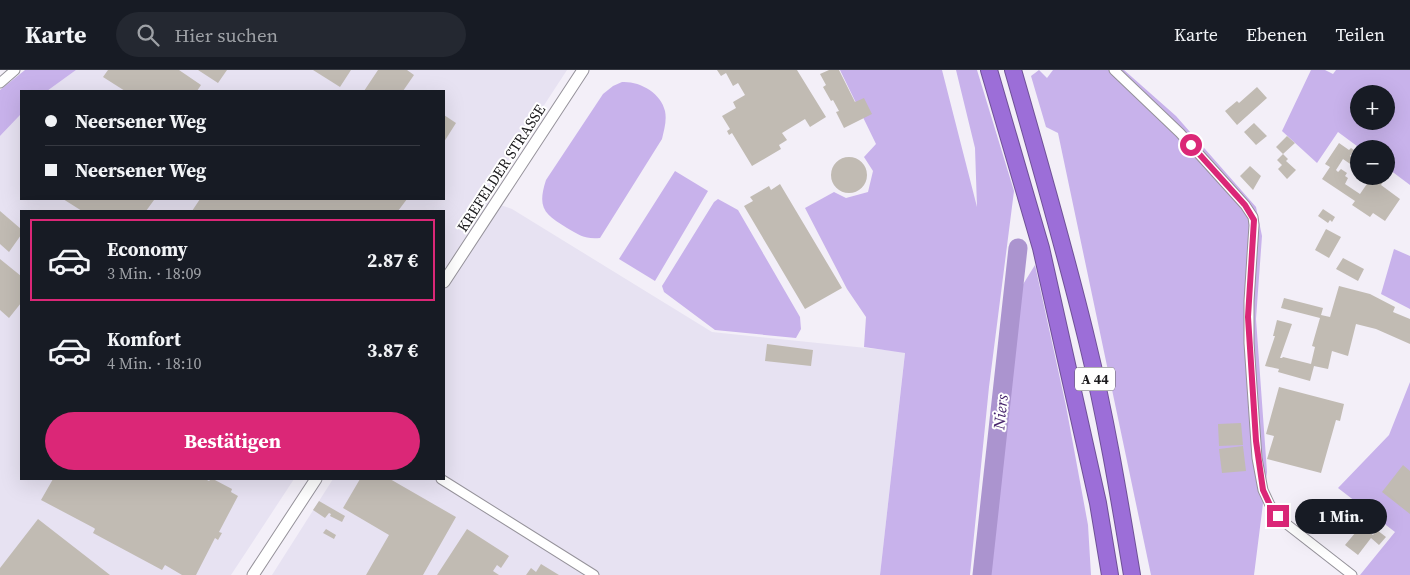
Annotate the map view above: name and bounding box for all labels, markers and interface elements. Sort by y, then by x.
search box [116,12,466,57]
text: Karte [25,18,86,51]
icon: search [134,21,162,49]
text: Hier suchen [174,22,278,48]
text: Karte [1174,22,1218,47]
text: Ebenen [1246,22,1307,47]
text: Teilen [1335,22,1385,47]
map controls [1350,85,1395,185]
button: + [1350,85,1395,130]
street label: KREFELDER STRASSE [452,100,550,236]
text: Neersener Weg [75,108,206,134]
route start [1180,134,1202,156]
button: − [1350,140,1395,185]
text: Neersener Weg [75,157,206,183]
text: Economy [107,236,188,262]
icon: car [47,238,92,283]
text: 2.87 € [367,247,418,273]
text: 3 Min. · 18:09 [107,262,201,284]
text: Komfort [107,326,181,352]
icon: car [47,328,92,373]
text: 3.87 € [367,337,418,363]
text: 4 Min. · 18:10 [107,352,201,374]
road number: A 44 [1075,368,1115,390]
water label: Niers [987,393,1013,431]
button: Bestätigen [45,412,420,470]
callout: 1 Min. [1296,498,1388,534]
route end [1267,505,1289,527]
text: 1 Min. [1318,505,1364,527]

